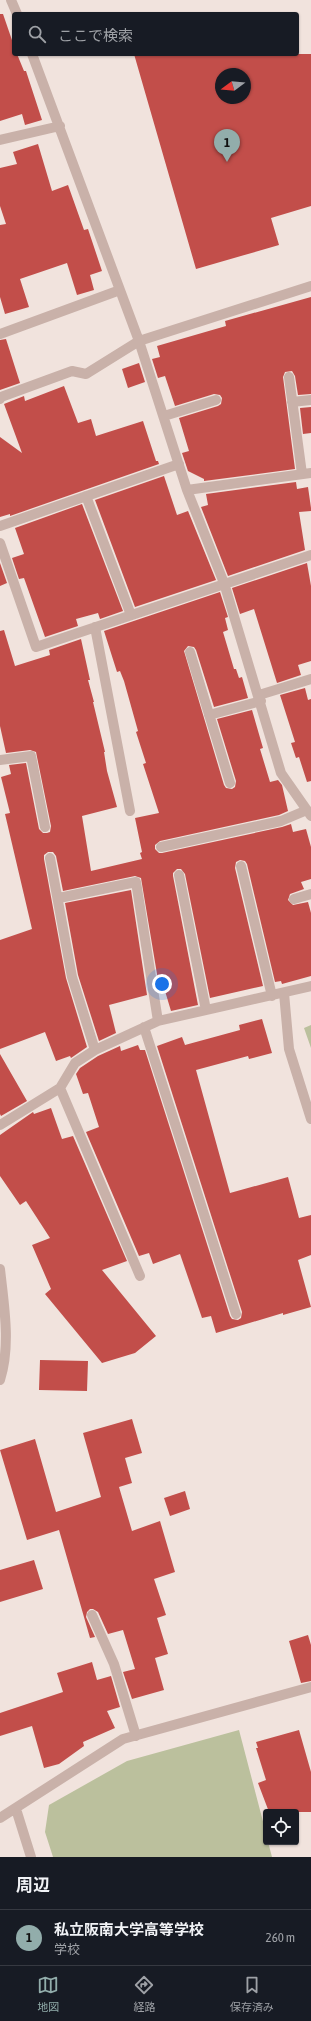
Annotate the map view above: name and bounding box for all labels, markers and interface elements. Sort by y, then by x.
search box [12,12,299,56]
icon: search [26,23,48,45]
text: ここで検索 [58,27,133,44]
north arrow [215,68,251,104]
pin: 1 [214,129,240,162]
your location [152,974,172,994]
map controls [263,1809,299,1845]
button: locate [263,1809,299,1845]
text: 周辺 [16,1875,50,1895]
text: 私立阪南大学高等学校 [54,1921,204,1938]
text: 1 [26,1930,32,1945]
text: 260 m [266,1930,295,1945]
text: 学校 [54,1942,80,1957]
tab: 地図 [37,1974,59,2014]
tab: 経路 [133,1974,155,2014]
tab: 保存済み [230,1974,274,2014]

